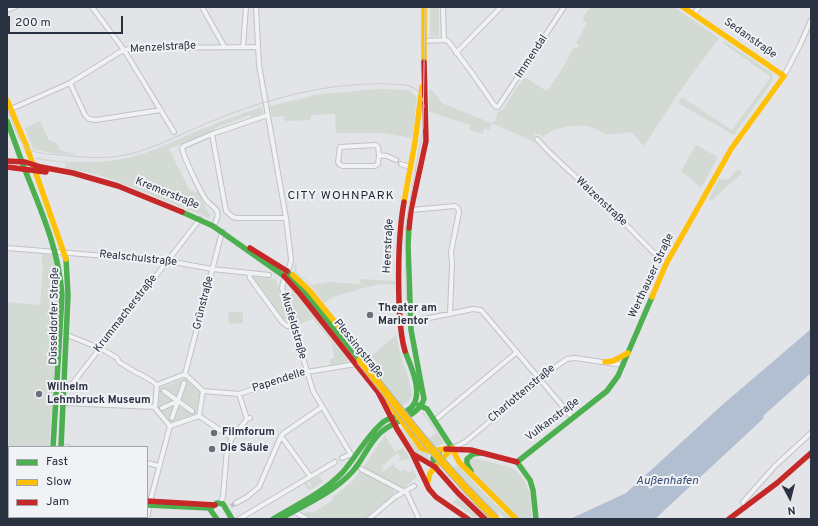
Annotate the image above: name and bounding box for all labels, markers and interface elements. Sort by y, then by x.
scale bar [10,8,125,34]
text: 200 m [15,15,51,31]
street label: Sedanstraße [721,16,779,62]
street label: Immendal [513,33,551,81]
street label: Menzelstraße [130,40,196,56]
street label: Kremerstraße [133,175,201,213]
street label: Walzenstraße [572,175,630,229]
district label: CITY WOHNPARK [287,190,395,204]
street label: Heerstraße [381,218,397,274]
street label: Werthauser Straße [627,232,677,320]
street label: Realschulstraße [99,248,177,270]
street label: Düsseldorfer Straße [48,267,62,365]
street label: Krummacherstraße [92,272,160,356]
street label: Grünstraße [191,275,217,331]
street label: Musfeldstraße [277,291,309,361]
place label: Theater am Marientor [378,302,437,328]
marker: Theater am Marientor [365,310,375,320]
street label: Plessingstraße [330,317,386,381]
street label: Charlottenstraße [486,362,558,426]
street label: Papendelle [251,366,307,396]
place label: Wilhelm Lehmbruck Museum [47,381,151,407]
marker: Wilhelm Lehmbruck Museum [34,389,44,399]
street label: Vulkanstraße [524,396,582,444]
place label: Filmforum [222,426,275,440]
marker: Filmforum [209,428,219,438]
place label: Die Säule [220,442,269,456]
marker: Die Säule [207,444,217,454]
legend [8,446,148,518]
text: Fast [46,454,68,470]
text: Slow [46,474,72,490]
water label: Außenhafen [636,475,698,489]
north arrow [770,478,810,518]
text: Jam [46,494,69,510]
text: N [787,502,796,517]

